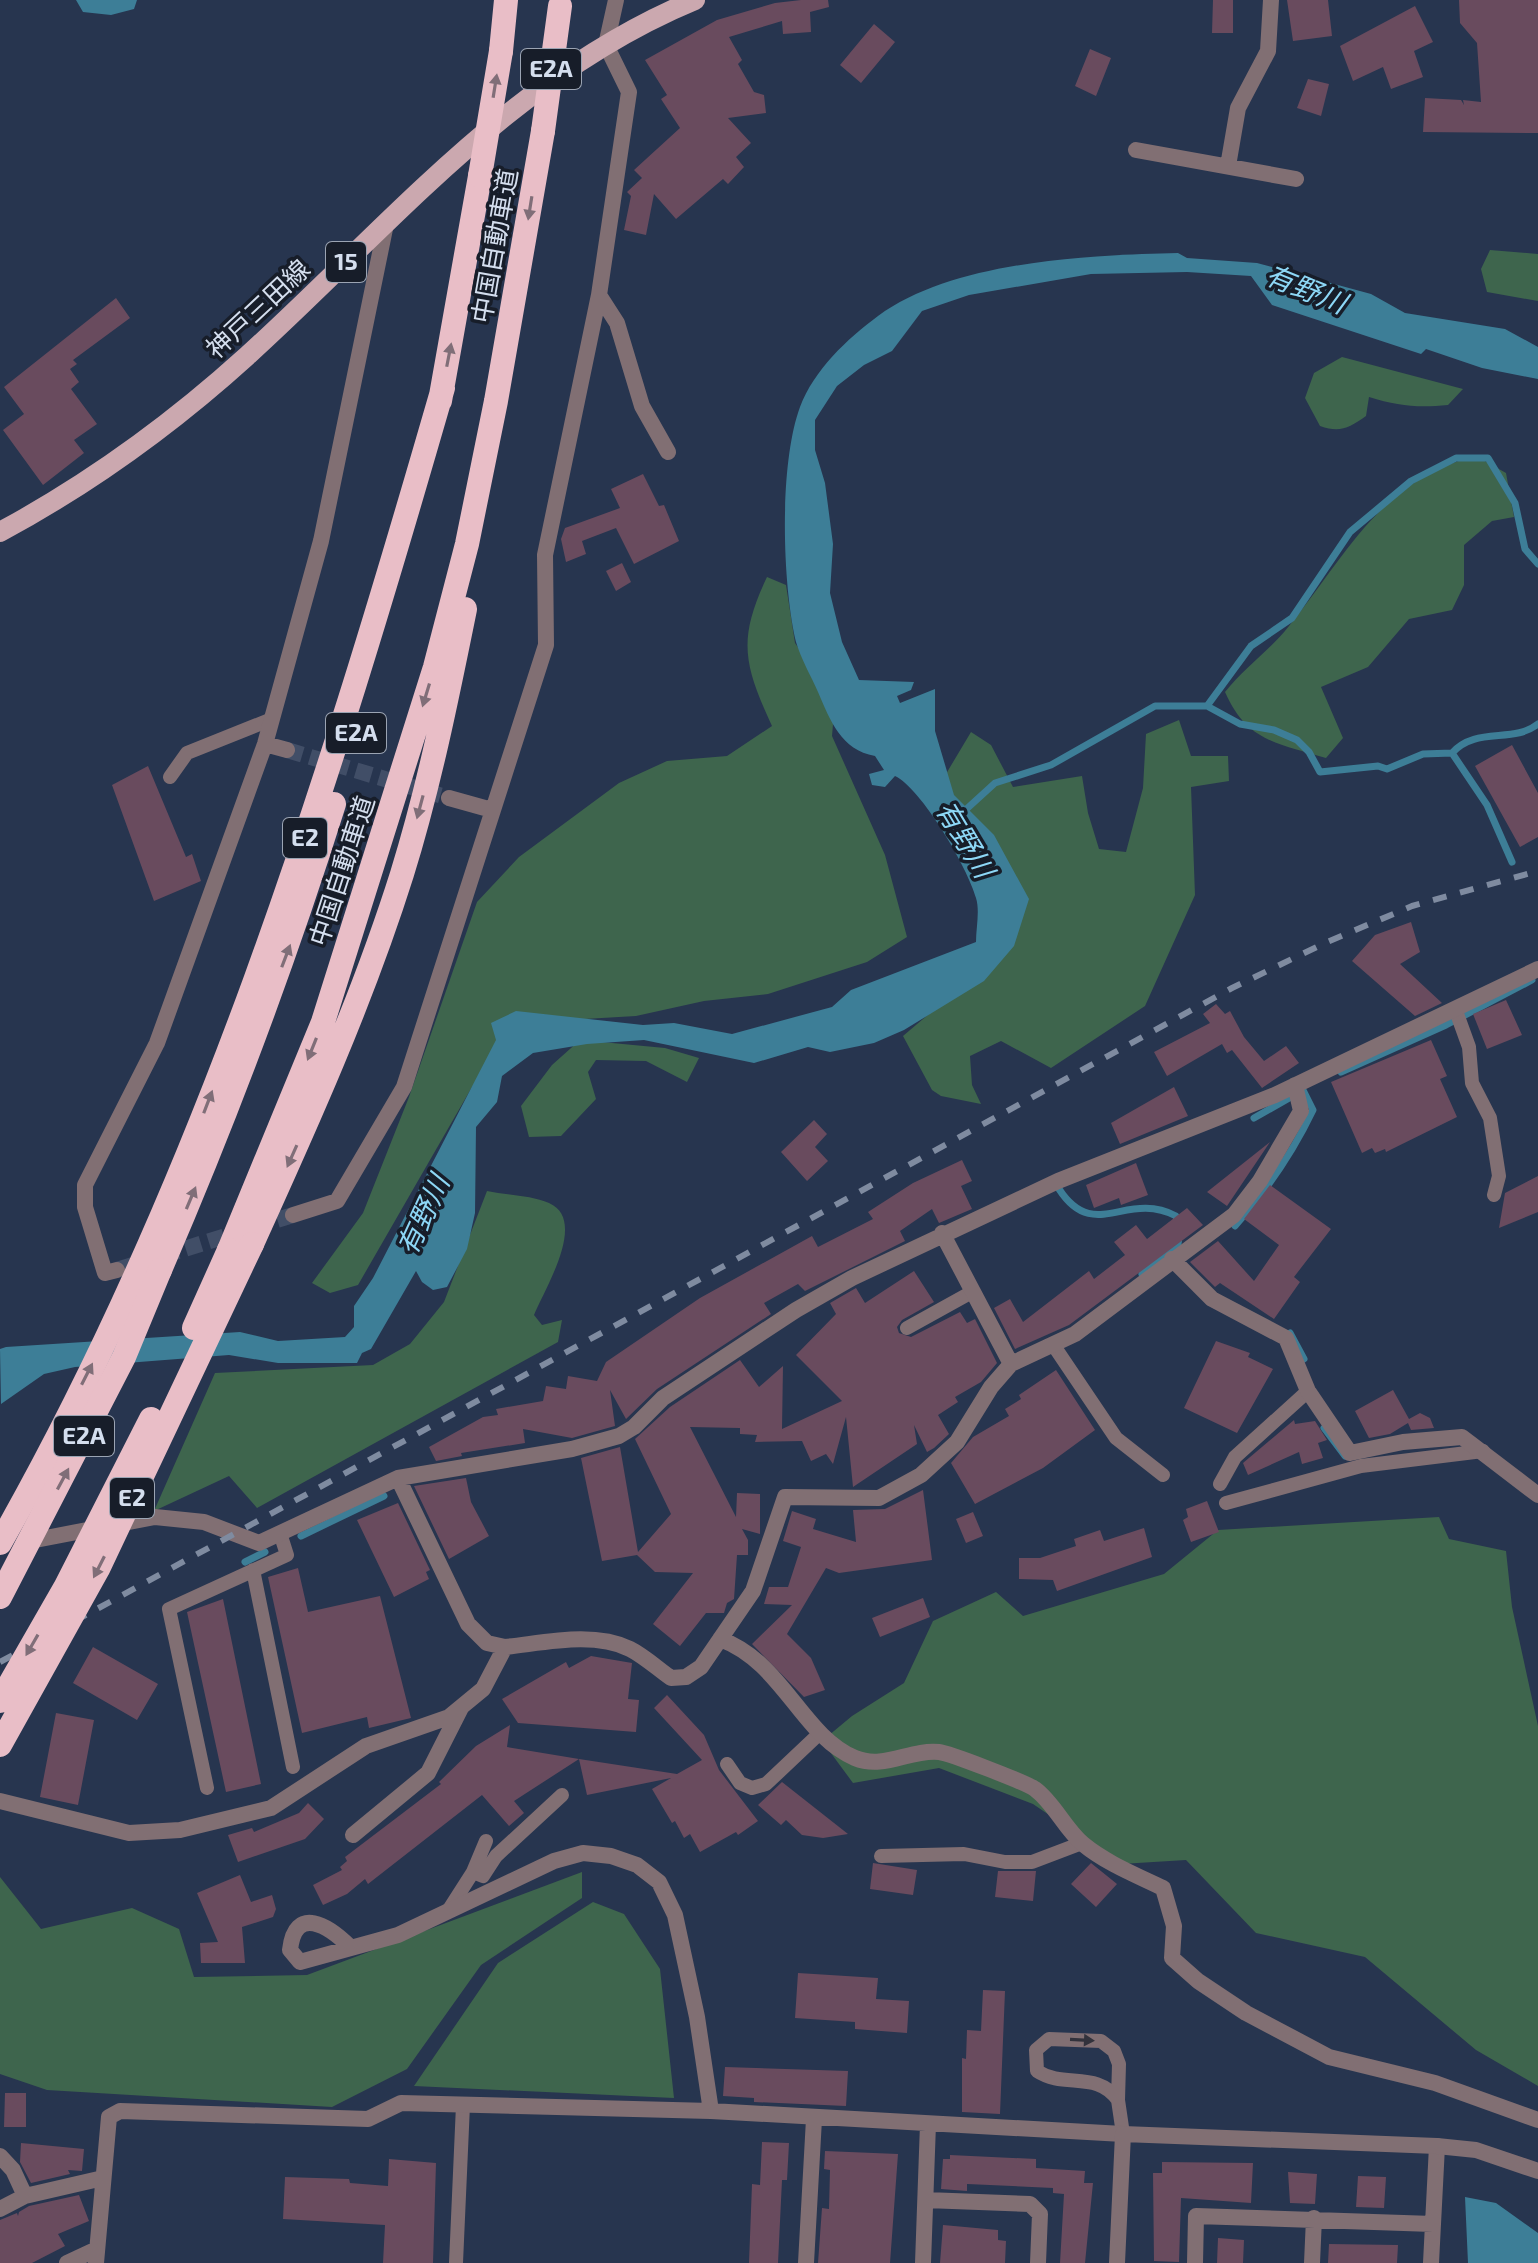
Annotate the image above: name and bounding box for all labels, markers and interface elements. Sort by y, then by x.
road number: E2A [521,49,581,89]
one-way arrow [489,73,502,98]
street label: 中国自動車道 [465,166,522,325]
one-way arrow [523,196,536,221]
road number: 15 [326,242,366,282]
street label: 神戸三田線 [199,252,315,364]
water label: 有野川 [1261,257,1354,321]
one-way arrow [443,342,456,367]
one-way arrow [419,683,432,707]
road number: E2A [326,713,386,753]
street label: 中国自動車道 [302,792,379,950]
water label: 有野川 [930,794,1004,886]
one-way arrow [413,796,426,820]
road number: E2 [283,818,327,858]
one-way arrow [280,944,293,968]
one-way arrow [305,1037,318,1061]
one-way arrow [202,1090,215,1114]
one-way arrow [285,1144,298,1168]
water label: 有野川 [389,1167,457,1260]
one-way arrow [185,1186,198,1210]
one-way arrow [80,1362,93,1385]
road number: E2A [54,1416,114,1456]
one-way arrow [55,1468,69,1490]
road number: E2 [110,1478,154,1518]
one-way arrow [92,1556,105,1579]
one-way arrow [25,1634,39,1656]
one-way arrow [1070,2034,1095,2047]

